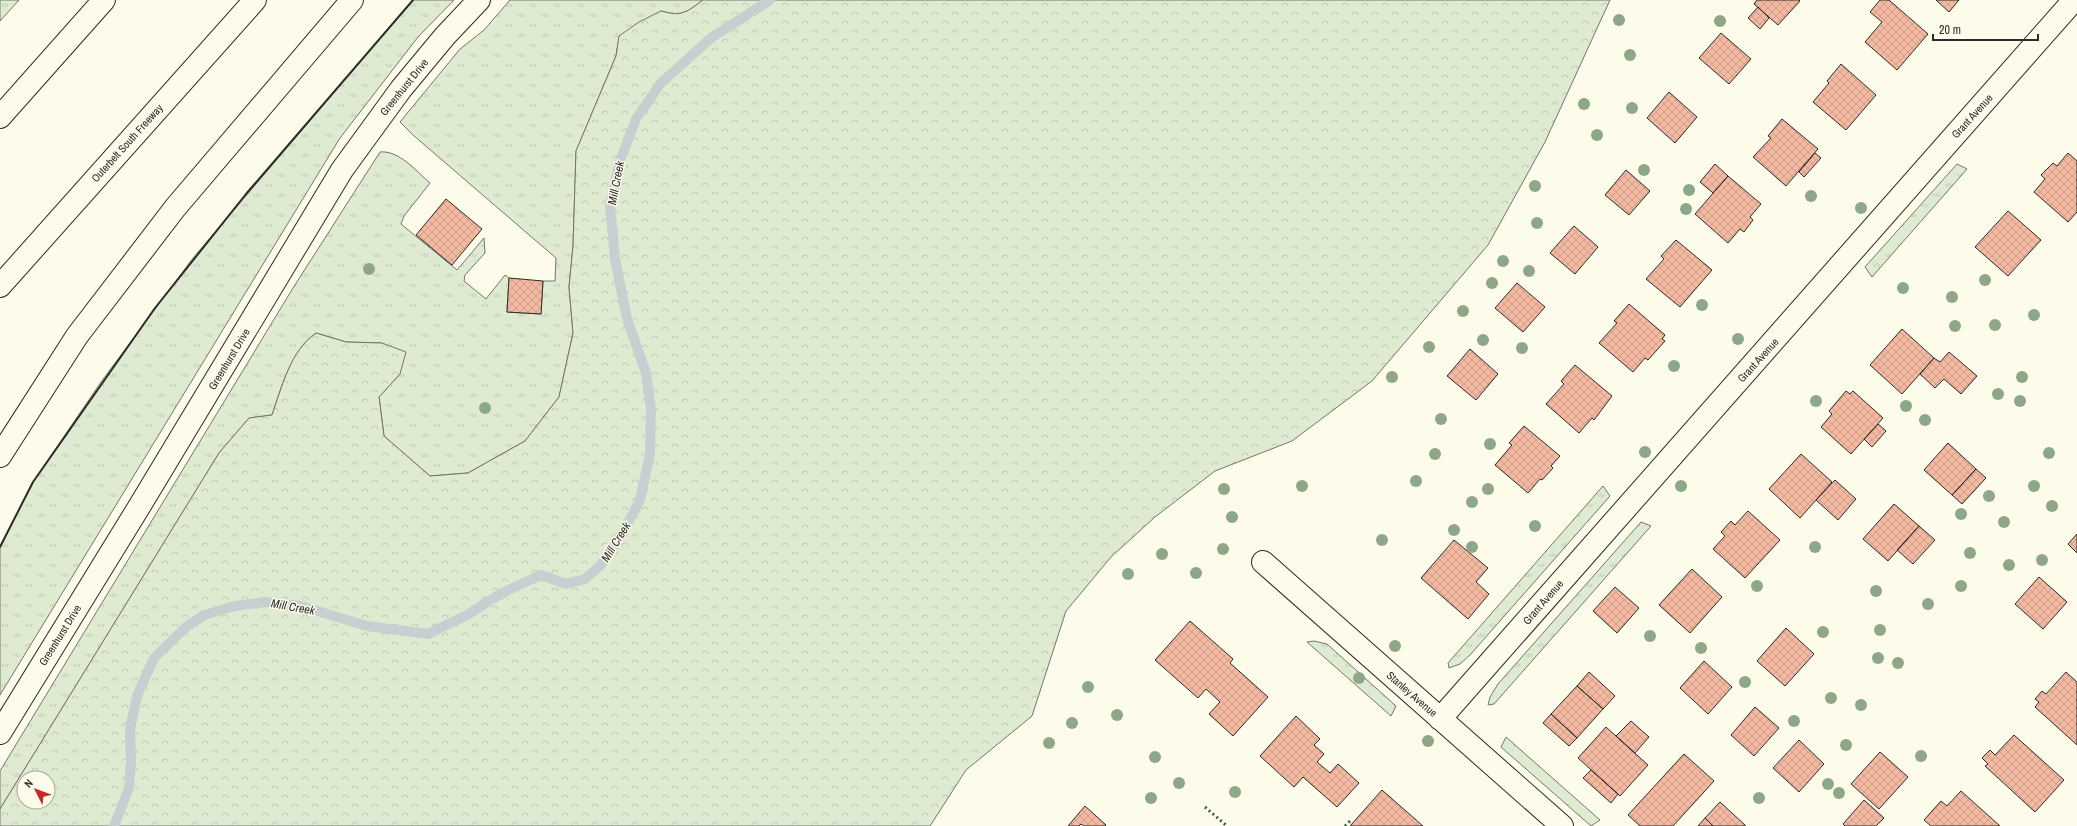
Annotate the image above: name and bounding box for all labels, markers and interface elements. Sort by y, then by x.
scale bar [1933,16,2038,42]
text: 20 m [1939,22,1961,38]
street label: Greenhurst Drive [377,56,431,118]
street label: Grant Avenue [1948,91,1996,141]
street label: Outerbelt South Freeway [88,101,166,185]
water label: Mill Creek [604,159,628,206]
street label: Greenhurst Drive [205,326,253,392]
street label: Grant Avenue [1734,335,1782,385]
water label: Mill Creek [597,518,635,565]
street label: Grant Avenue [1520,577,1566,627]
water label: Mill Creek [270,595,317,619]
street label: Greenhurst Drive [36,602,84,668]
street label: Stanley Avenue [1384,668,1440,720]
north arrow [16,770,56,810]
text: N [21,776,36,790]

